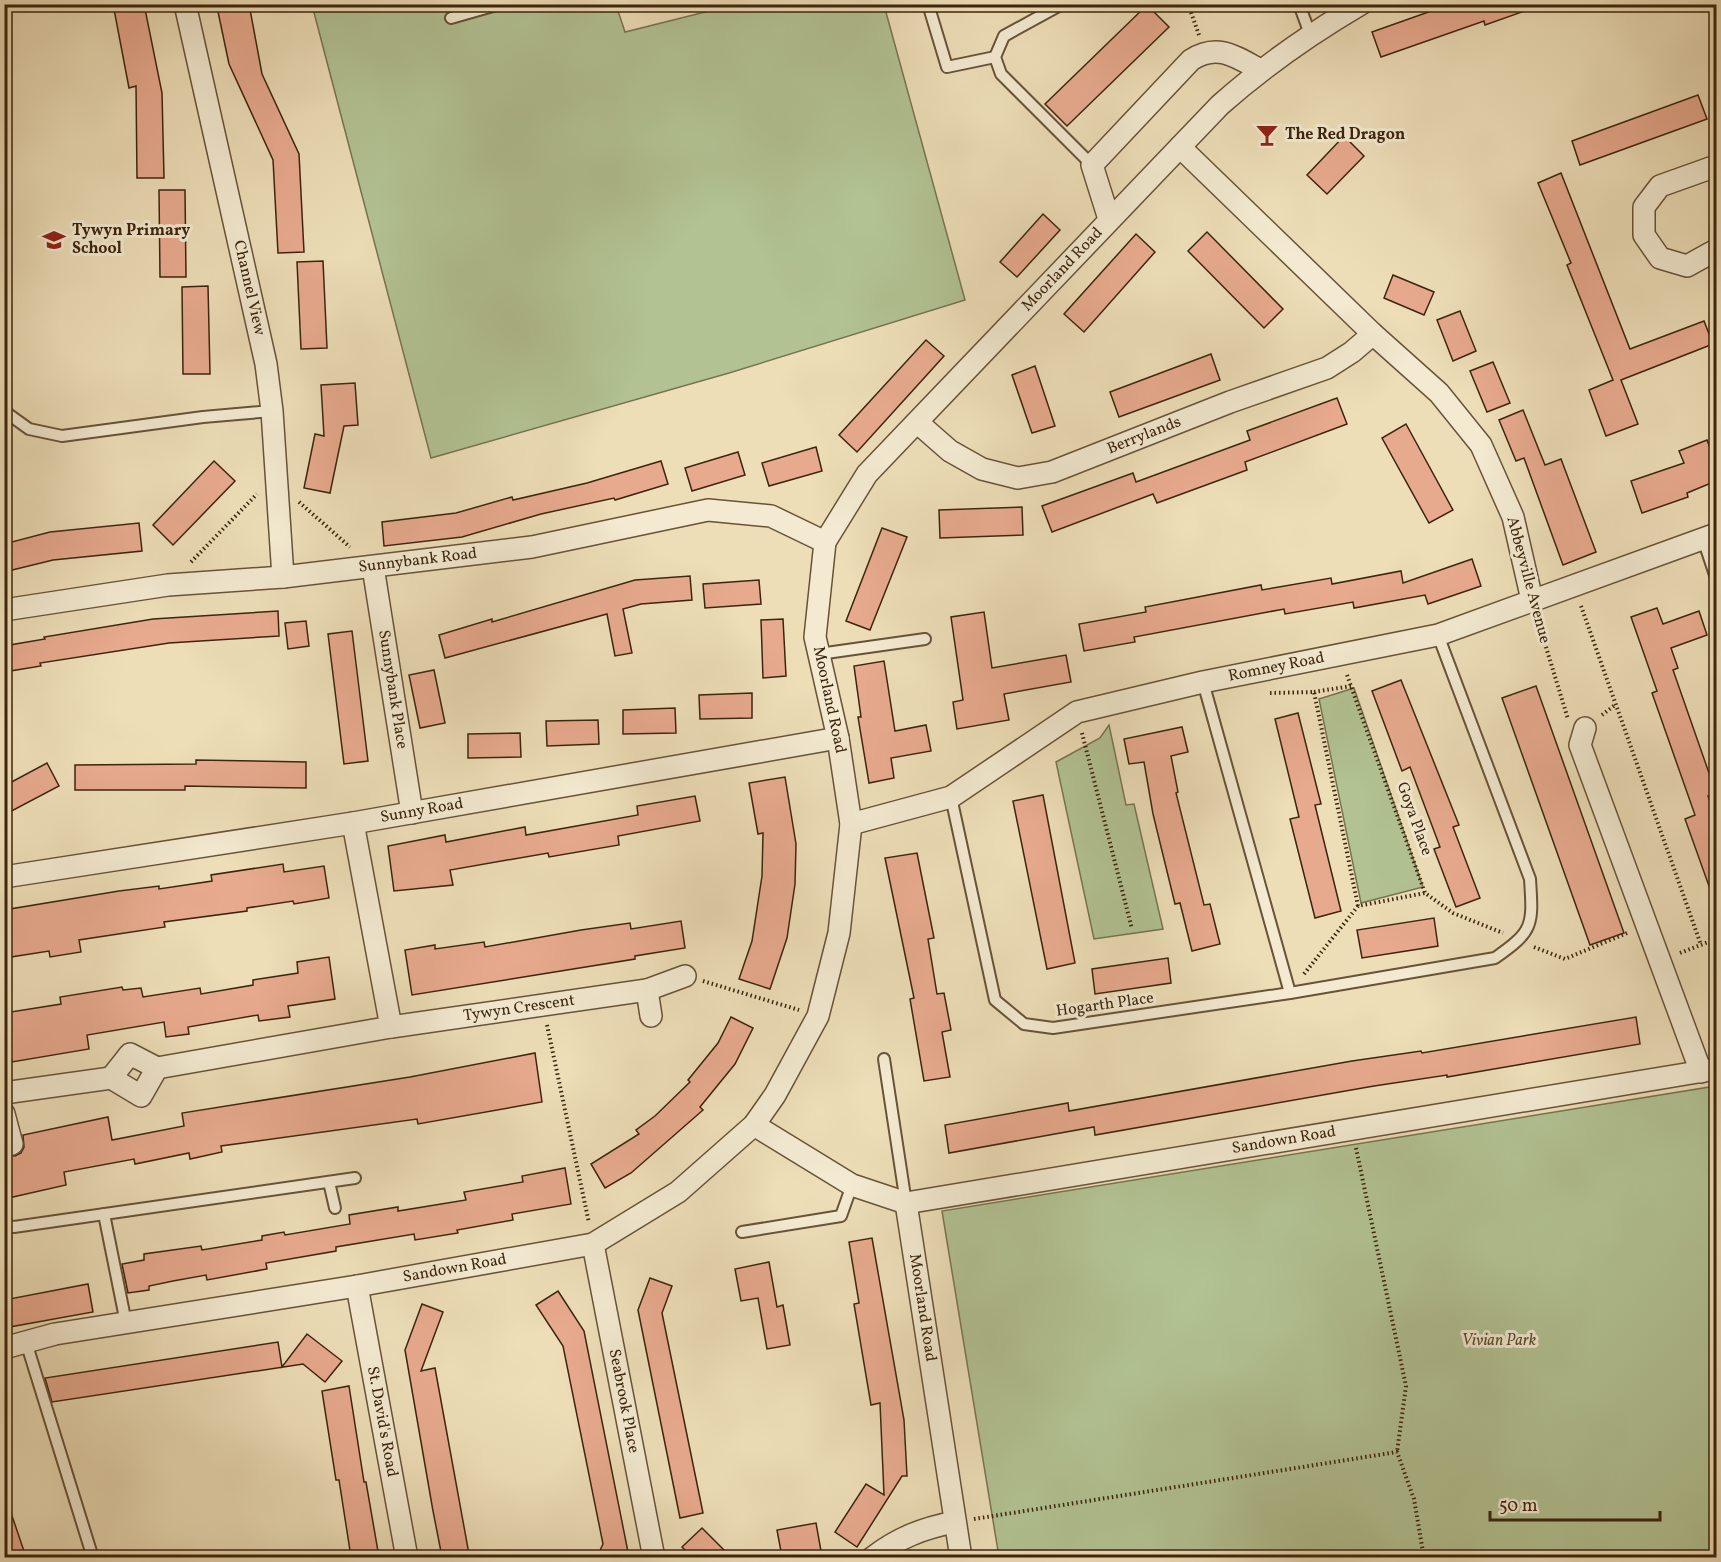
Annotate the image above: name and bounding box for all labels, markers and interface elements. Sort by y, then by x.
bar icon: The Red Dragon [1254,122,1280,148]
place label: The Red Dragon [1285,124,1406,146]
place label: Tywyn Primary School [72,220,190,260]
street label: Moorland Road [1017,223,1108,317]
school or university icon: Tywyn Primary School [41,227,67,253]
street label: Channel View [227,238,270,338]
street label: Berrylands [1104,411,1185,460]
street label: Abbeyville Avenue [1500,514,1556,646]
street label: Sunnybank Road [357,543,478,579]
street label: Sunnybank Place [372,628,413,750]
street label: Moorland Road [807,644,851,756]
street label: Romney Road [1226,647,1327,688]
street label: Goya Place [1391,779,1437,859]
street label: Sunny Road [379,793,465,829]
street label: Hogarth Place [1055,987,1155,1023]
street label: Tywyn Crescent [462,989,577,1027]
street label: Sandown Road [1230,1121,1338,1160]
street label: Sandown Road [401,1249,508,1289]
street label: Moorland Road [903,1252,941,1363]
park label: Vivian Park [1462,1330,1537,1352]
street label: Seabrook Place [603,1347,644,1455]
street label: St. David's Road [361,1364,403,1479]
scale bar [1490,1484,1660,1522]
text: 50 m [1499,1494,1538,1519]

